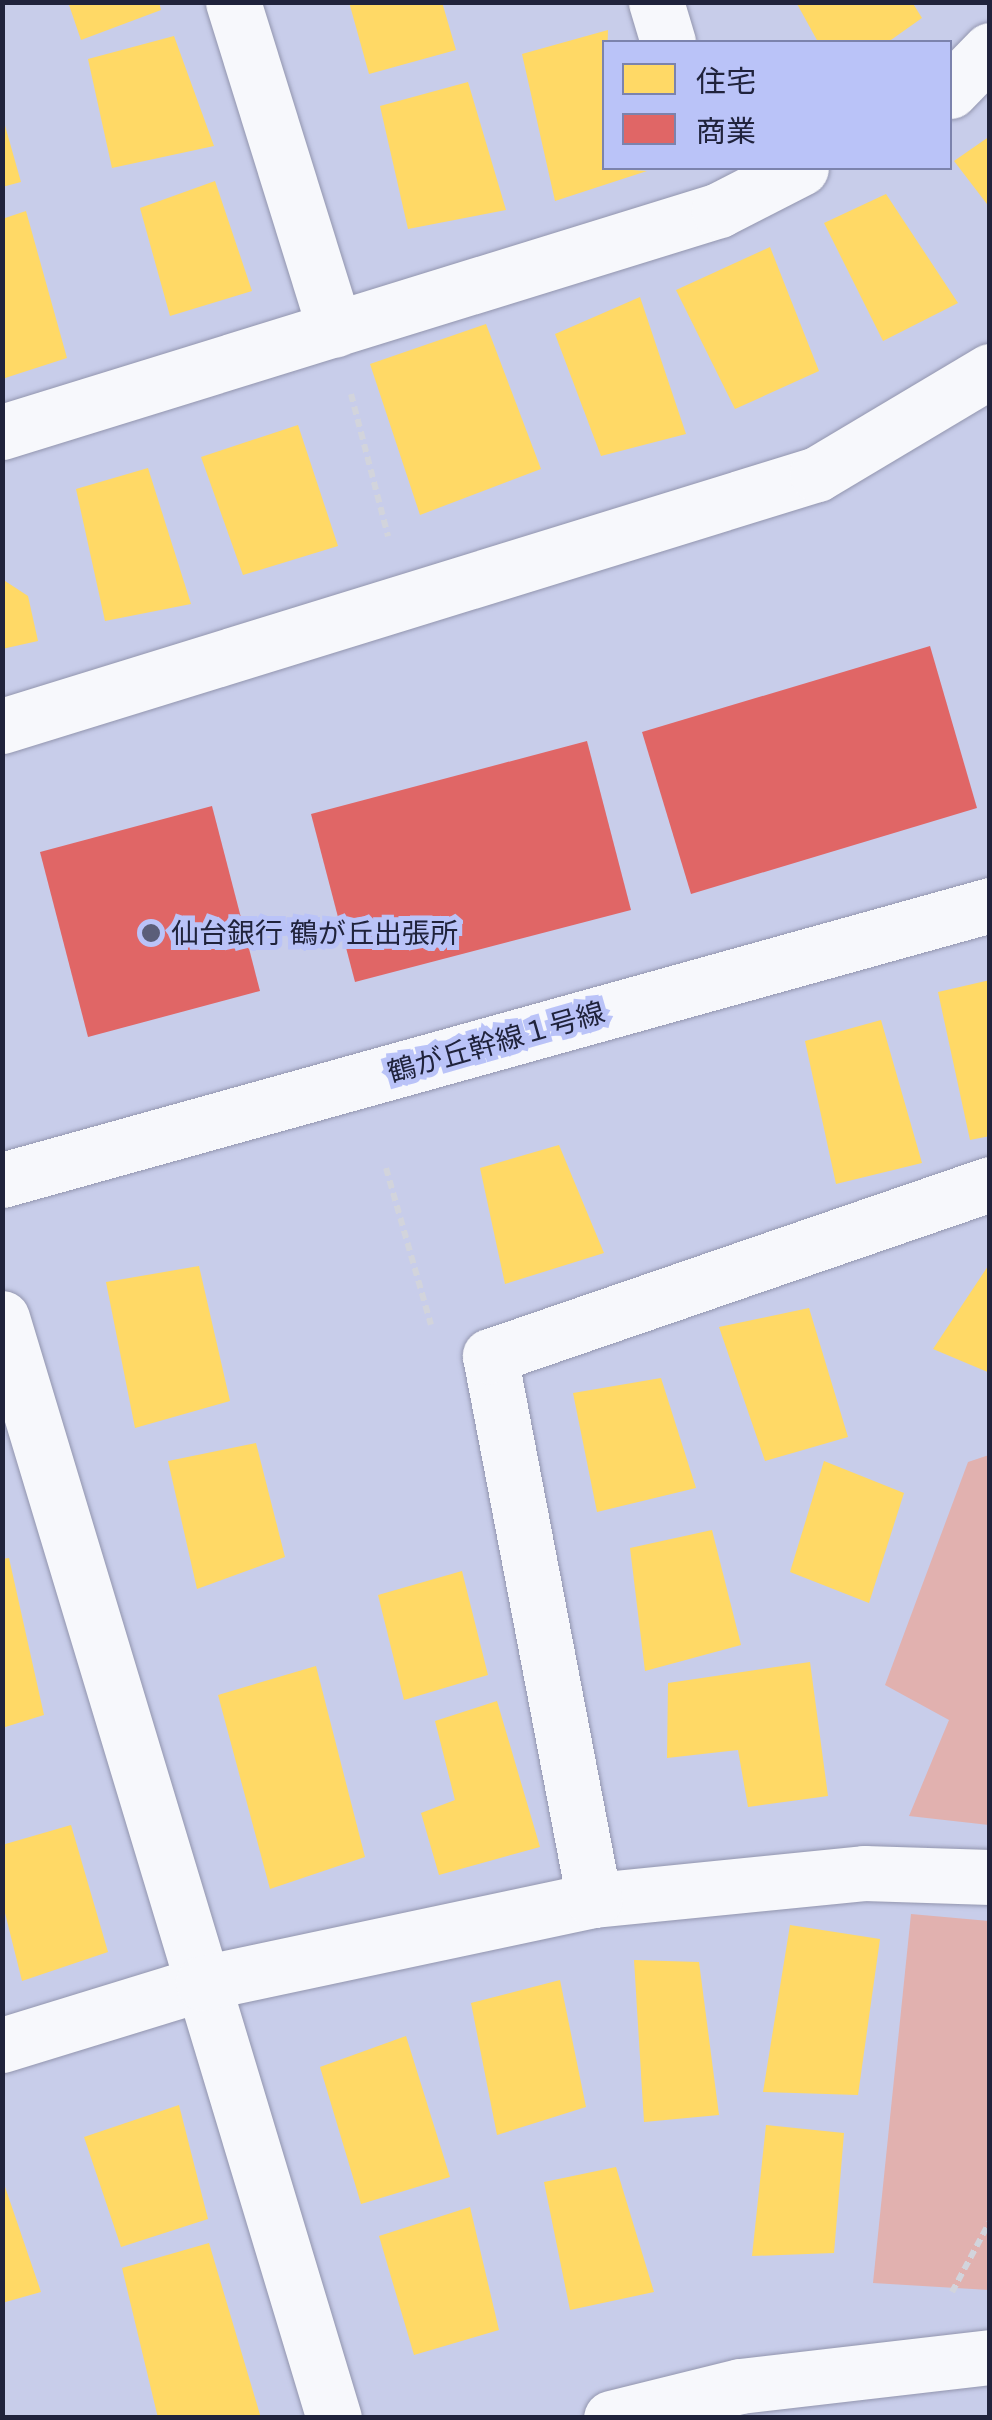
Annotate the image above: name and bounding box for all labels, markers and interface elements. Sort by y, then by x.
legend [602,40,952,170]
text: 住宅 [696,63,756,100]
text: 商業 [696,113,756,150]
place label: 仙台銀行 鶴が丘出張所 [171,916,458,950]
marker: 仙台銀行 鶴が丘出張所 [140,922,162,944]
street label: 鶴が丘幹線１号線 [384,995,608,1089]

